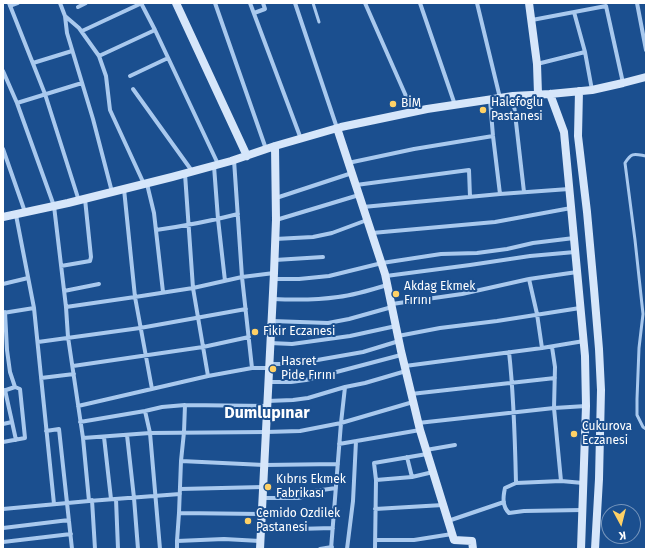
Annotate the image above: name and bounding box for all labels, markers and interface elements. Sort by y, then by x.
place label: Halefoglu Pastanesi [491,96,543,124]
place label: BİM [401,97,421,111]
marker: BİM [388,99,398,109]
marker: Halefoglu Pastanesi [478,105,488,115]
place label: Akdag Ekmek Fırını [404,280,475,308]
marker: Akdag Ekmek Fırını [391,289,401,299]
place label: Fikir Eczanesi [263,325,335,339]
marker: Fikir Eczanesi [250,327,260,337]
place label: Hasret Pide Fırını [281,355,336,383]
marker: Hasret Pide Fırını [268,364,278,374]
district label: Dumlupınar [224,404,310,424]
place label: Cukurova Eczanesi [582,420,632,448]
marker: Cukurova Eczanesi [569,429,579,439]
place label: Kıbrıs Ekmek Fabrikası [276,473,346,501]
marker: Kıbrıs Ekmek Fabrikası [263,482,273,492]
north arrow [601,504,641,544]
place label: Cemido Ozdilek Pastanesi [256,507,340,535]
marker: Cemido Ozdilek Pastanesi [243,516,253,526]
text: K [618,529,627,542]

